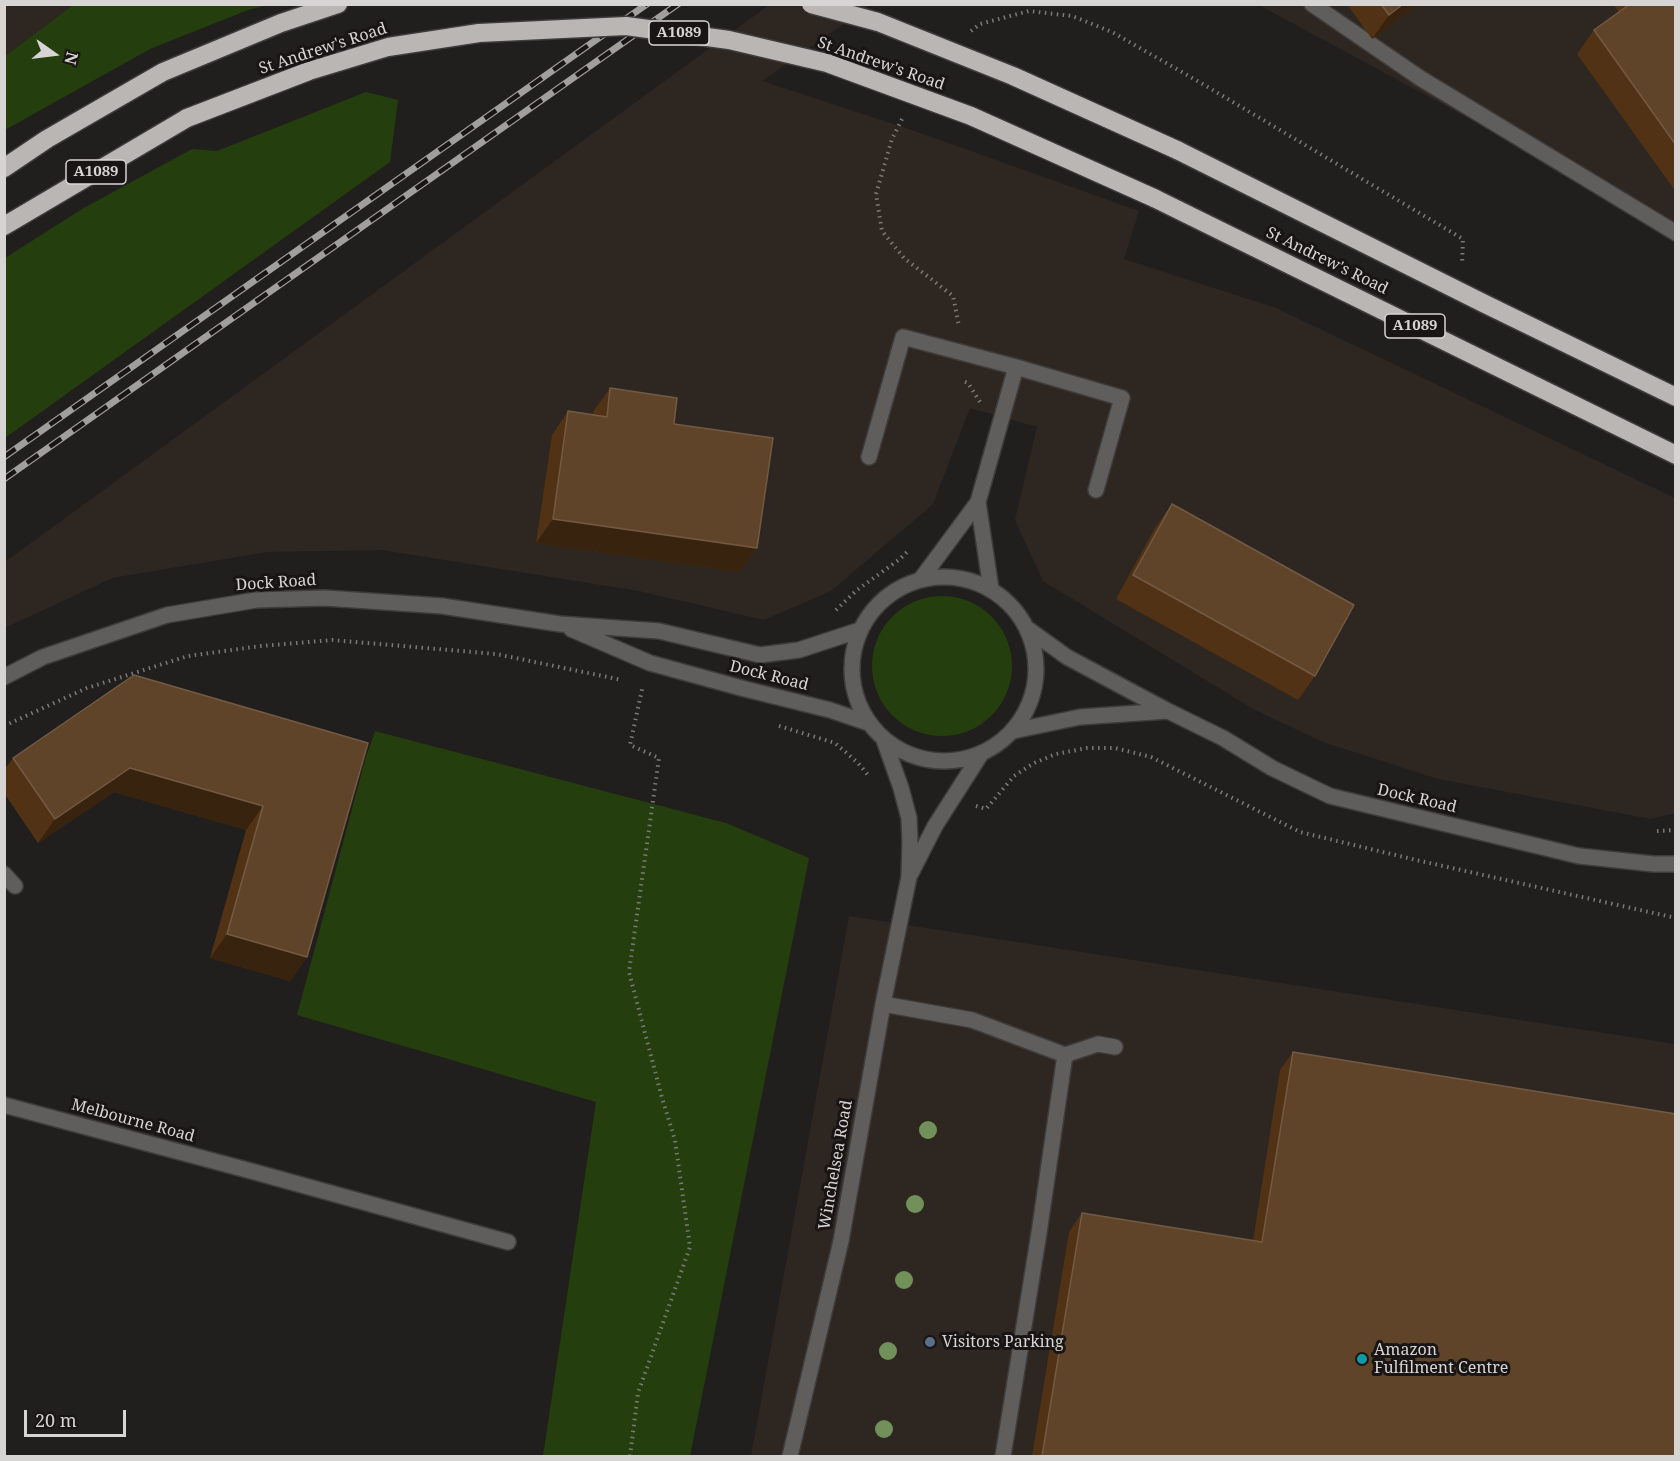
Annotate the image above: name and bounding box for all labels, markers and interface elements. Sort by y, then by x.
street label: St Andrew's Road [257,19,389,79]
road number: A1089 [649,21,709,45]
north arrow [24,24,84,84]
street label: St Andrew's Road [815,33,947,95]
text: N [59,50,84,67]
road number: A1089 [66,160,126,184]
street label: St Andrew's Road [1263,223,1391,299]
road number: A1089 [1385,314,1445,338]
street label: Dock Road [235,571,317,595]
street label: Dock Road [727,657,811,695]
street label: Dock Road [1375,781,1459,817]
street label: Melbourne Road [69,1095,197,1147]
street label: Winchelsea Road [815,1099,857,1231]
place label: Visitors Parking [942,1332,1064,1352]
marker: Visitors Parking [923,1335,937,1349]
place label: Amazon Fulfilment Centre [1374,1340,1508,1378]
marker: Amazon Fulfilment Centre [1355,1352,1369,1366]
scale bar [27,1398,129,1436]
text: 20 m [35,1408,77,1432]

